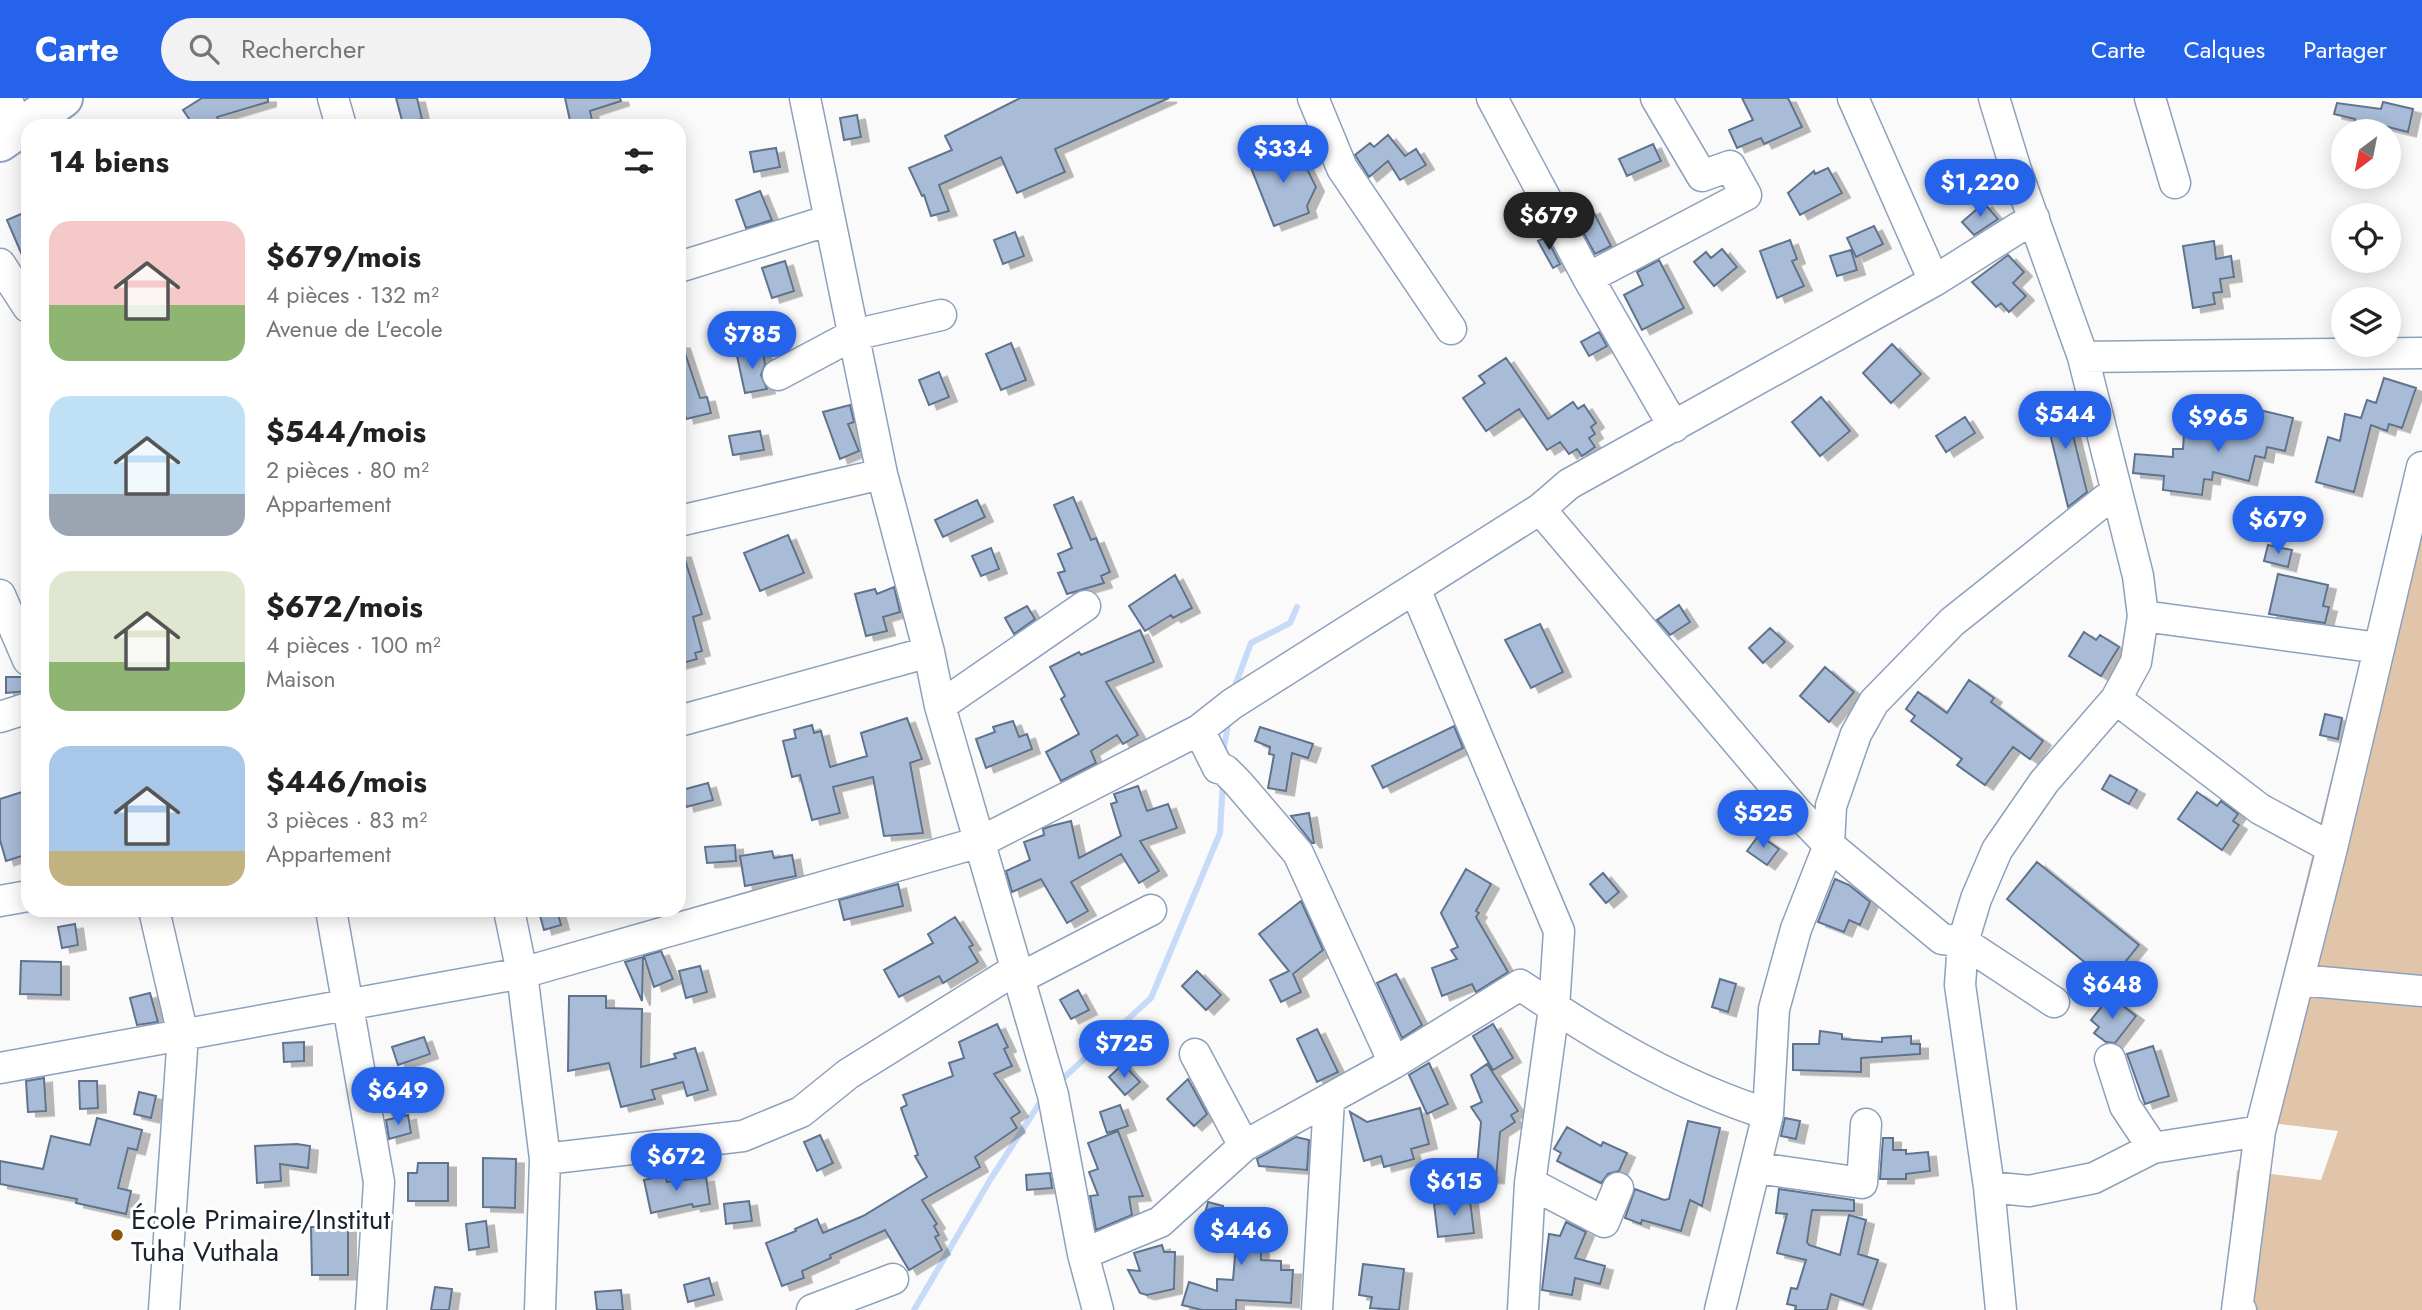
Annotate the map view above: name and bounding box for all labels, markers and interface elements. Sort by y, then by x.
search box [161,18,651,81]
text: Carte [35,26,119,73]
icon: search [185,30,223,68]
text: Rechercher [241,30,365,68]
text: Carte [2091,32,2145,67]
text: Calques [2183,32,2265,67]
text: Partager [2303,32,2387,67]
north arrow [2331,119,2401,189]
map controls [2331,119,2401,357]
pin: $334 [1242,126,1324,185]
text: $334 [1254,131,1312,165]
text: 14 biens [49,140,169,183]
icon: filters [620,142,658,180]
pin: $1,220 [1923,159,2037,219]
text: $1,220 [1941,165,2019,199]
pin: $679 [1508,192,1590,252]
text: $679 [1520,198,1578,232]
button: locate [2331,203,2401,273]
text: $679/mois [266,235,421,278]
icon: home [105,249,189,333]
text: 4 pièces · 132 m² [266,278,439,312]
button: layers [2331,287,2401,357]
text: Avenue de L'ecole [266,312,443,346]
pin: $785 [711,312,793,371]
text: $785 [723,317,781,351]
pin: $544 [2024,392,2106,451]
pin: $965 [2177,394,2259,454]
text: $544 [2034,397,2096,431]
text: $965 [2188,400,2248,434]
text: $544/mois [266,410,426,453]
icon: home [105,424,189,508]
text: 2 pièces · 80 m² [266,453,429,487]
text: Appartement [266,487,391,521]
pin: $679 [2237,496,2319,556]
text: $679 [2249,502,2307,536]
text: $672/mois [266,585,423,628]
icon: home [105,599,189,683]
text: 4 pièces · 100 m² [266,628,441,662]
text: Maison [266,662,336,696]
text: $446/mois [266,760,427,803]
icon: home [105,774,189,858]
pin: $525 [1722,790,1804,850]
text: $525 [1733,796,1793,830]
text: 3 pièces · 83 m² [266,803,427,837]
text: Appartement [266,837,391,871]
pin: $648 [2071,962,2153,1021]
text: $648 [2082,967,2142,1001]
pin: $725 [1083,1020,1165,1080]
text: $725 [1095,1026,1153,1060]
pin: $649 [357,1068,439,1127]
text: $649 [367,1073,429,1107]
pin: $672 [635,1134,717,1193]
text: $672 [647,1139,705,1173]
pin: $615 [1413,1158,1495,1218]
text: $615 [1426,1164,1482,1198]
place label: École Primaire/Institut Tuha Vuthala [131,1199,390,1272]
pin: $446 [1200,1208,1282,1267]
text: $446 [1210,1213,1272,1247]
marker: École Primaire/Institut Tuha Vuthala [109,1227,125,1243]

